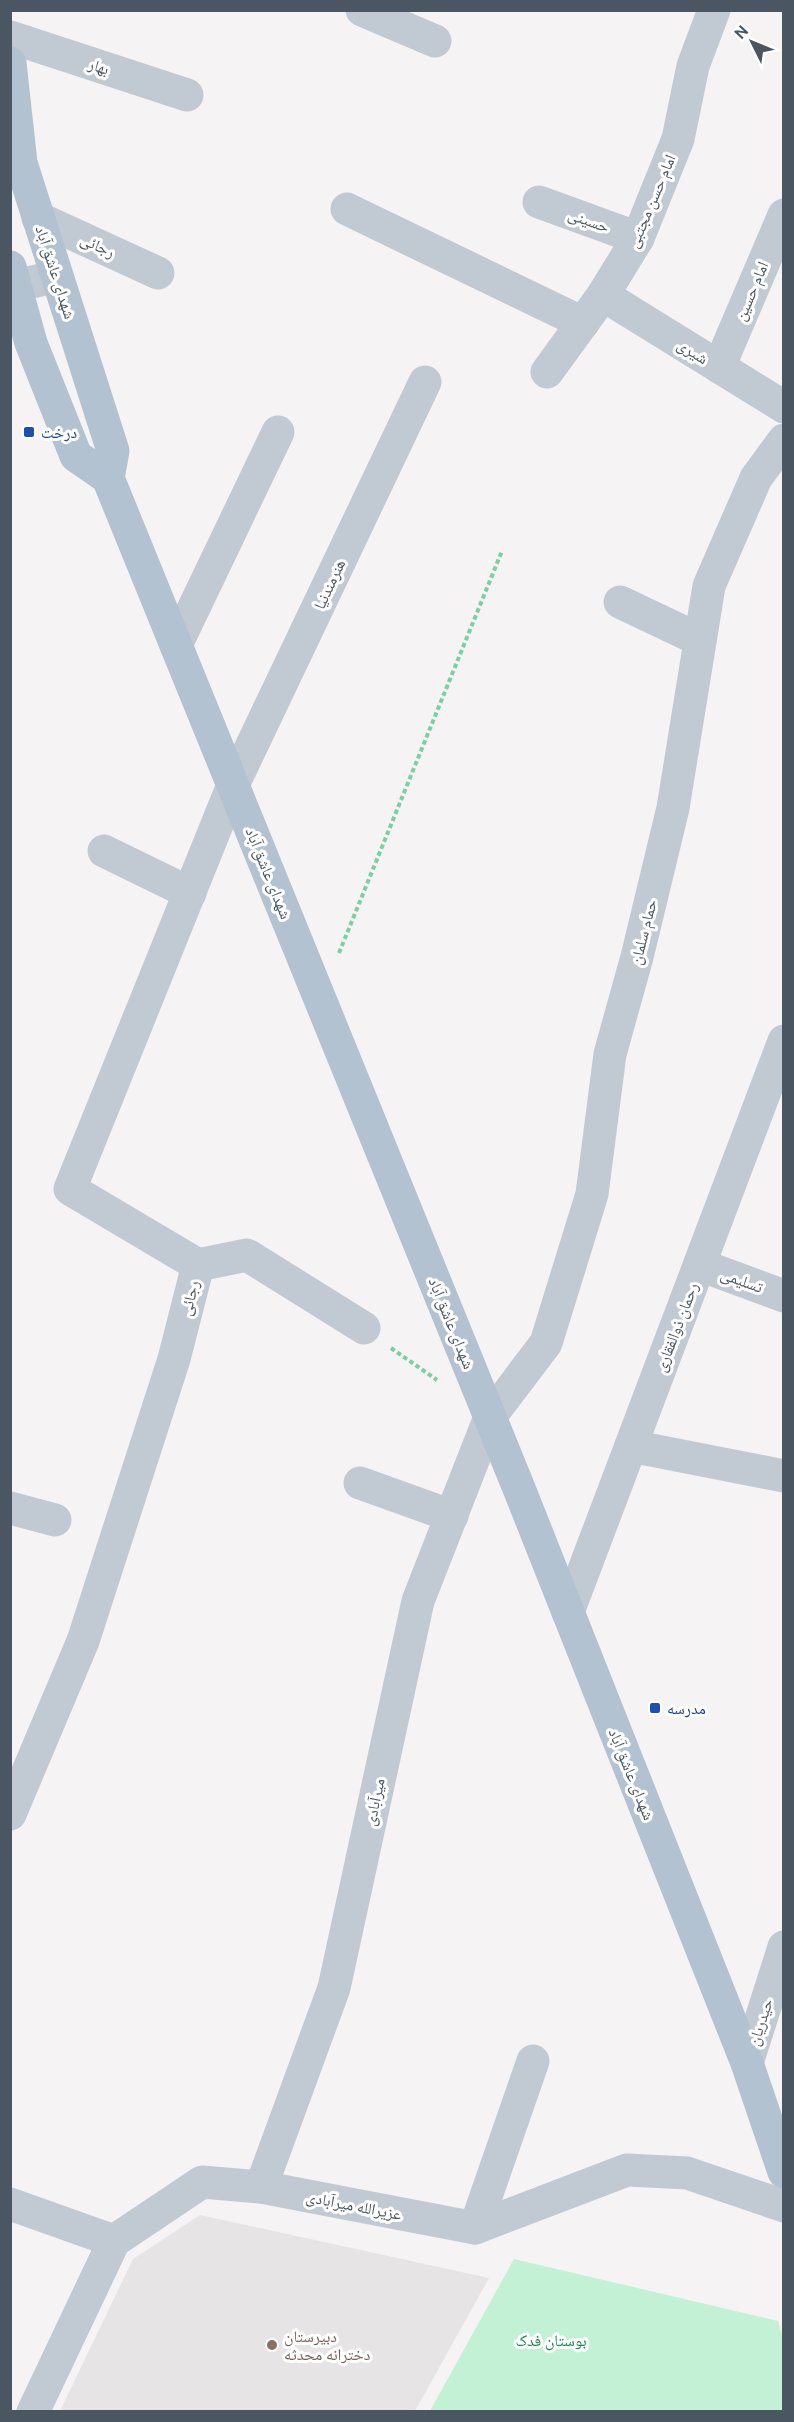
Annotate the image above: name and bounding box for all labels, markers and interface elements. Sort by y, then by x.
north arrow [722,12,782,72]
text: N [730,21,752,42]
street label: بهار [85,54,112,79]
street label: امام حسن مجتبی [623,152,681,251]
street label: حسینی [565,204,612,238]
street label: شهدای عاشق آباد [31,223,80,322]
street label: رجائی [77,229,118,263]
street label: امام حسین [730,259,773,324]
street label: شیری [673,335,712,369]
place label: درخت [41,423,77,442]
marker: درخت [22,425,36,439]
street label: هنرمندنیا [310,556,349,612]
street label: شهدای عاشق آباد [241,825,296,922]
street label: حمام سلمان [626,897,662,967]
street label: تسلیمی [718,1264,766,1298]
street label: شهدای عاشق آباد [424,1275,479,1372]
street label: رجائی [176,1278,204,1318]
street label: رحمان ذوالفقاری [651,1280,703,1375]
place label: مدرسه [667,1699,706,1718]
marker: مدرسه [648,1701,662,1715]
street label: شهدای عاشق آباد [604,1726,659,1823]
street label: میرآبادی [360,1777,390,1828]
street label: حیدریان [744,1996,778,2049]
street label: عزیرالله میرآبادی [304,2187,403,2225]
place label: دبیرستان دخترانه محدثه [284,2327,370,2364]
park label: بوستان فدک [515,2331,587,2351]
marker: دبیرستان دخترانه محدثه [265,2338,279,2352]

